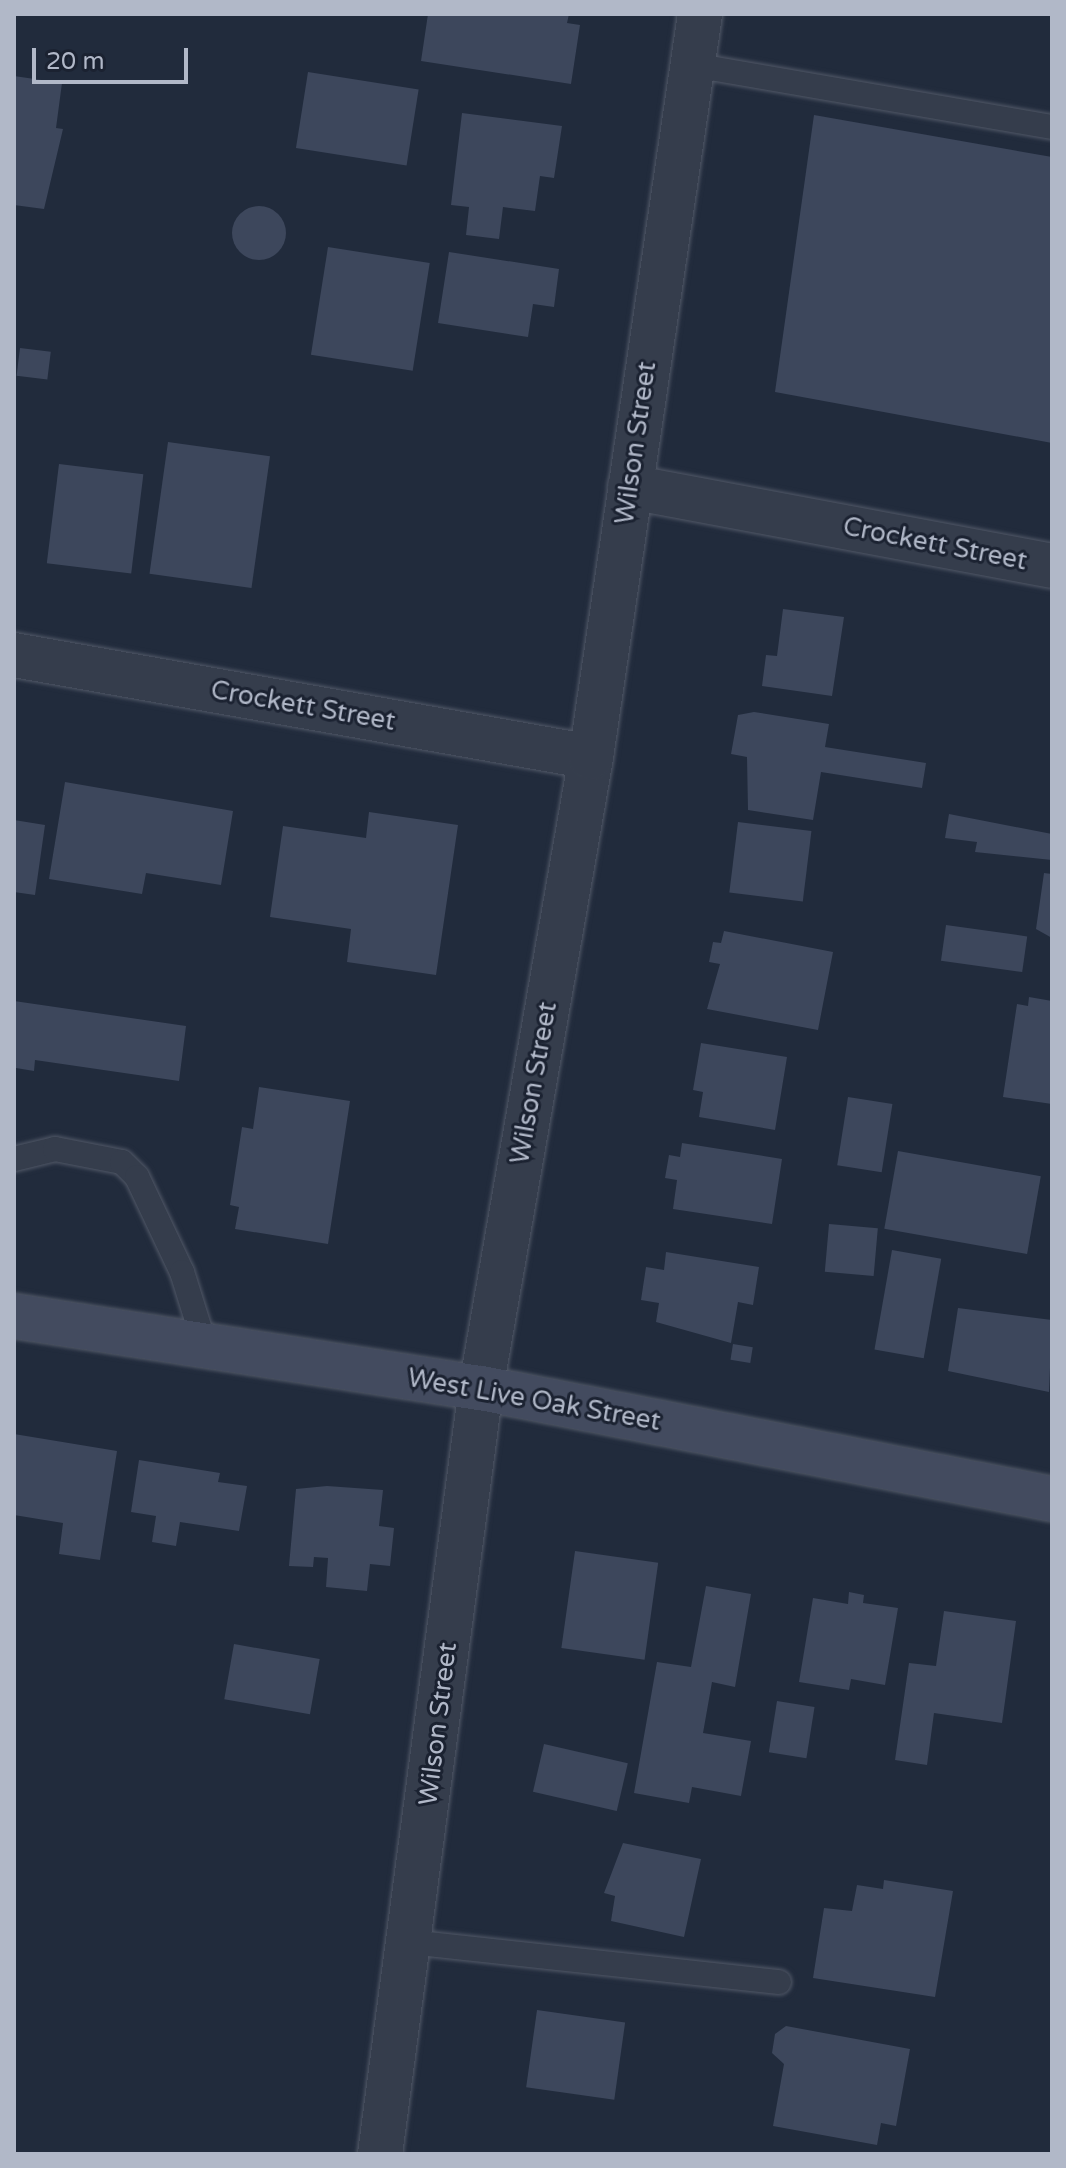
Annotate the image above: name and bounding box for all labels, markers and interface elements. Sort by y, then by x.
scale bar [36,32,192,82]
text: 20 m [46,47,104,76]
street label: Wilson Street [609,360,663,526]
street label: Crockett Street [840,511,1030,577]
street label: Crockett Street [208,674,398,738]
street label: Wilson Street [504,999,564,1167]
street label: West Live Oak Street [405,1362,663,1438]
street label: Wilson Street [413,1641,463,1807]

